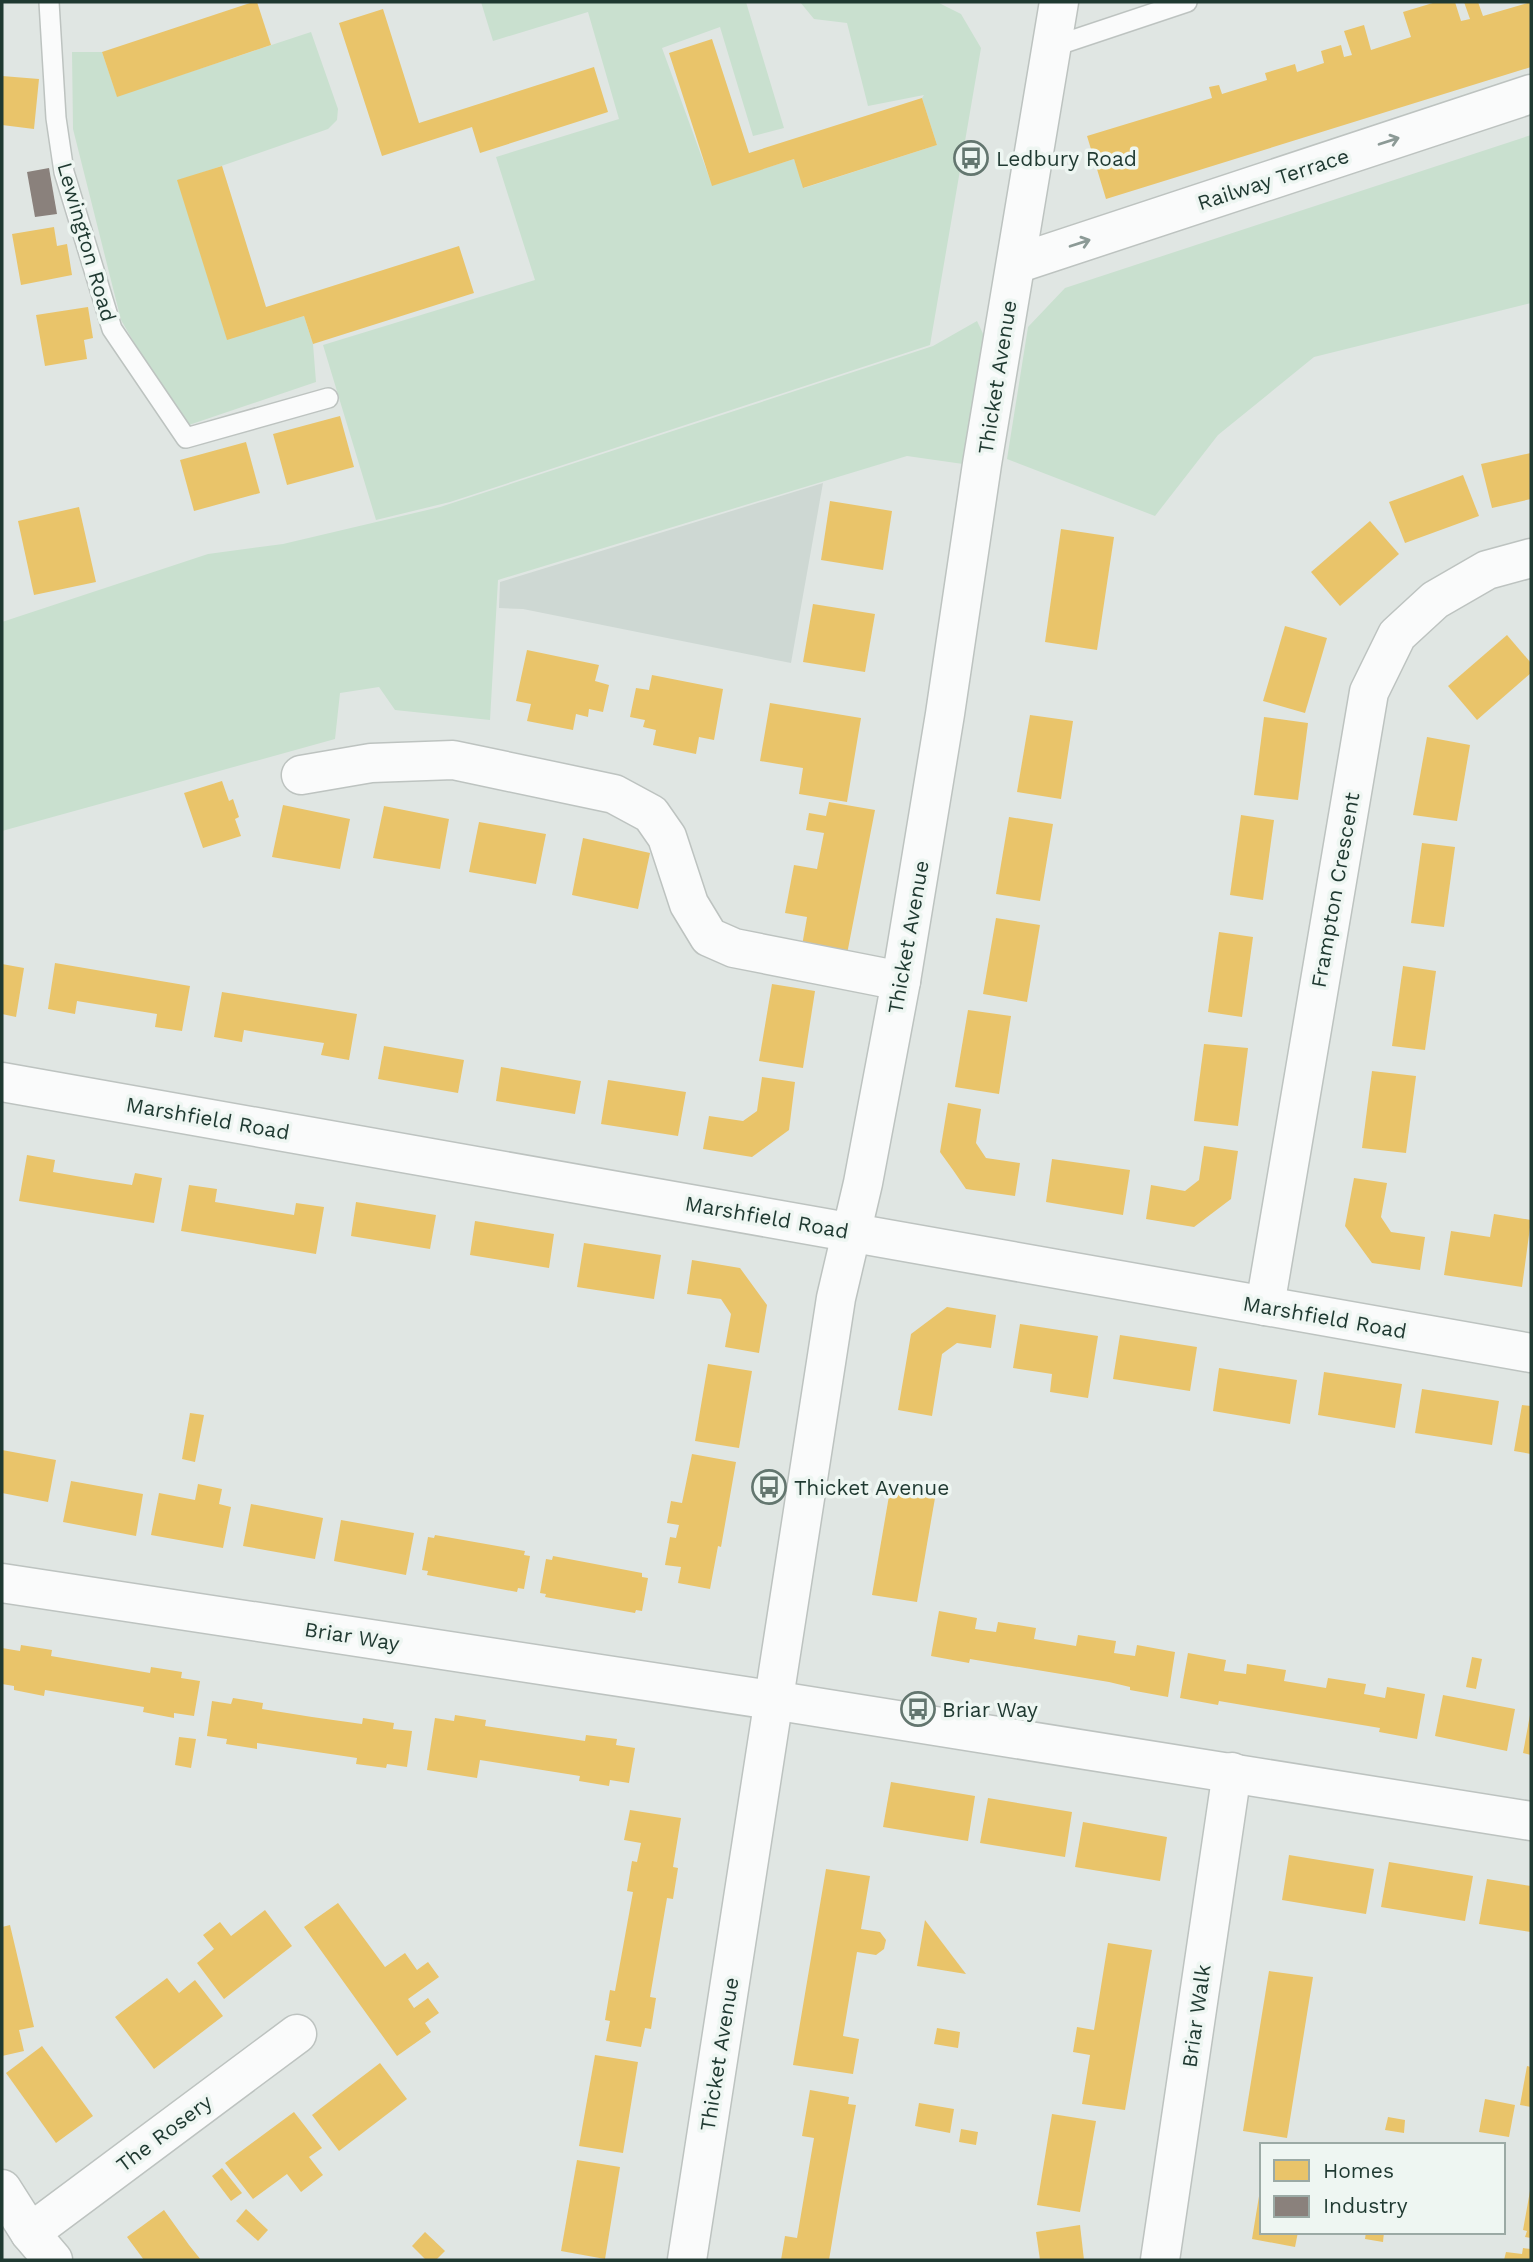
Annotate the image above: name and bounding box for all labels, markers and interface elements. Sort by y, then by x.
one-way arrow [1378,133,1400,146]
bus stop icon: Ledbury Road [952,139,990,177]
street label: Railway Terrace [1194,143,1352,215]
place label: Ledbury Road [996,146,1137,171]
street label: Lewington Road [52,160,122,324]
one-way arrow [1069,236,1091,248]
street label: Thicket Avenue [973,298,1021,456]
street label: Frampton Crescent [1305,790,1365,990]
street label: Thicket Avenue [882,858,934,1016]
street label: Marshfield Road [124,1091,292,1145]
street label: Marshfield Road [683,1190,851,1244]
street label: Marshfield Road [1241,1290,1409,1344]
bus stop icon: Thicket Avenue [750,1468,788,1506]
place label: Thicket Avenue [794,1475,949,1500]
street label: Briar Way [303,1616,401,1656]
bus stop icon: Briar Way [899,1690,937,1728]
place label: Briar Way [942,1697,1038,1722]
street label: Briar Walk [1176,1963,1216,2069]
street label: Thicket Avenue [695,1975,743,2133]
street label: The Rosery [111,2089,217,2177]
legend [1260,2143,1505,2234]
text: Homes [1323,2158,1394,2183]
text: Industry [1323,2193,1408,2218]

